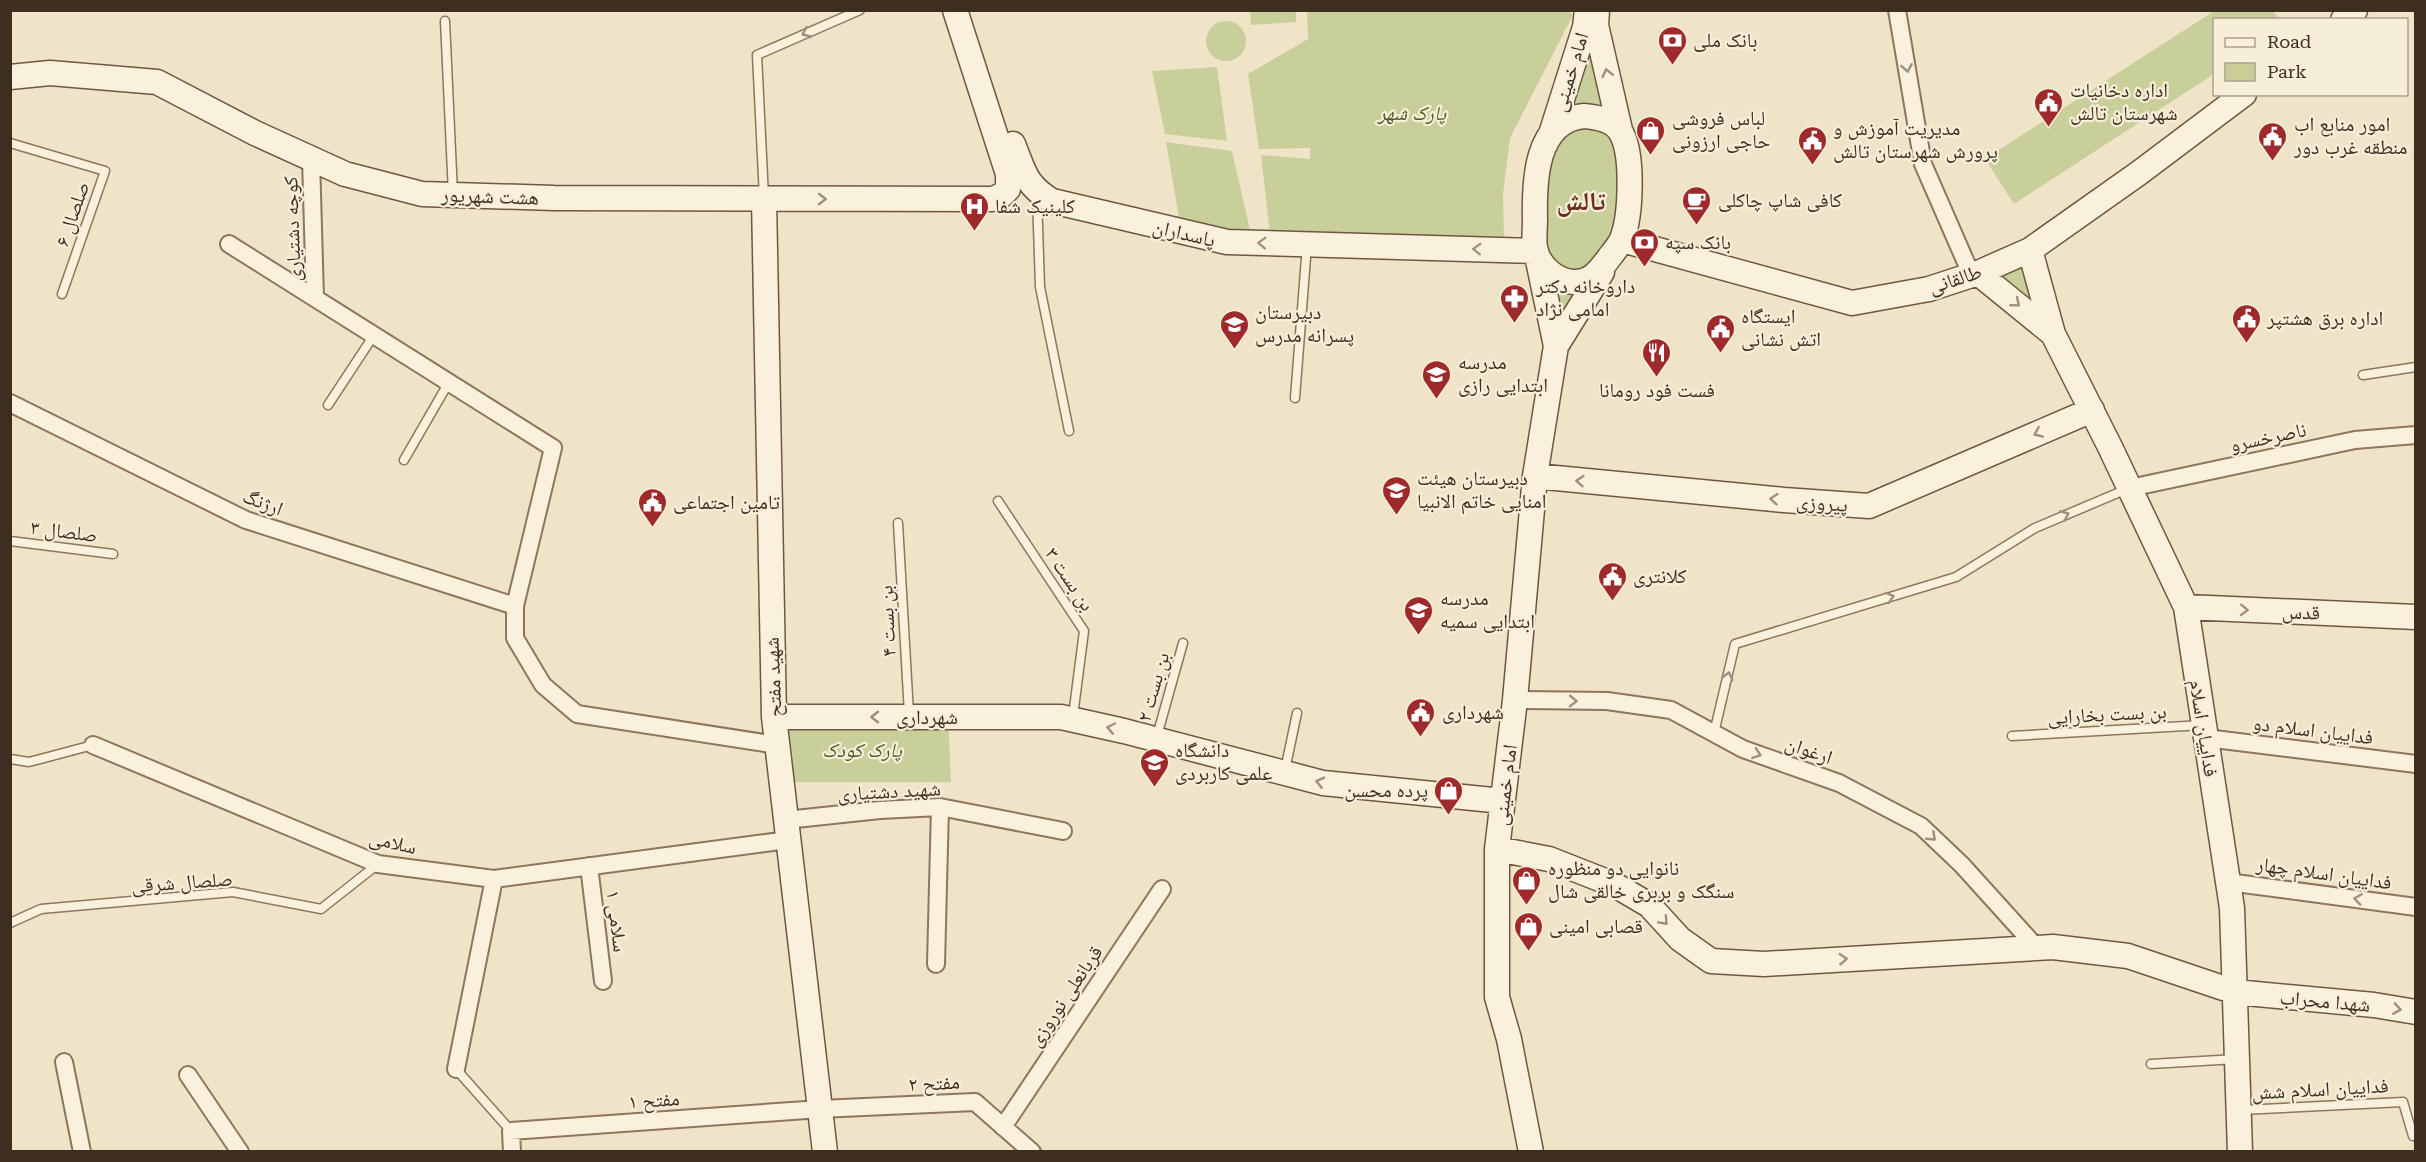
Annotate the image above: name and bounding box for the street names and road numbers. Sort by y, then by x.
street label: امام خمینی [1547,29,1595,115]
street label: کوچه دشتیاری [278,176,306,282]
street label: صلصال ۶ [50,178,94,250]
street label: هشت شهریور [440,182,539,210]
street label: پاسداران [1150,214,1218,252]
street label: طالقانی [1925,259,1985,299]
street label: ناصرخسرو [2227,417,2309,457]
street label: ارژنگ [239,483,287,521]
street label: پیروزی [1795,489,1849,517]
street label: صلصال ۳ [29,515,99,547]
street label: بن بست ۳ [1040,543,1100,615]
street label: بن بست ۴ [873,585,901,657]
street label: قدس [2282,599,2320,625]
street label: شهید مفتح [760,637,787,717]
street label: بن بست ۲ [1132,649,1174,725]
street label: فداییان اسلام [2182,678,2224,779]
street label: بن بست بخارایی [2047,699,2167,729]
street label: شهرداری [896,705,958,729]
street label: فداییان اسلام دو [2251,711,2375,751]
street label: ارغوان [1782,731,1836,769]
street label: امام خمینی [1488,743,1524,827]
street label: شهید دشتیاری [837,776,941,806]
street label: سلامی [367,825,419,859]
street label: فداییان اسلام چهار [2253,851,2393,896]
street label: صلصال شرقی [130,866,234,898]
street label: سلامی ۱ [601,889,633,953]
street label: قربانعلی نوروزی [1022,941,1108,1051]
street label: شهدا محراب [2279,985,2371,1017]
street label: مفتح ۲ [908,1070,960,1097]
street label: فداییان اسلام شش [2251,1073,2389,1107]
street label: مفتح ۱ [628,1086,681,1115]

